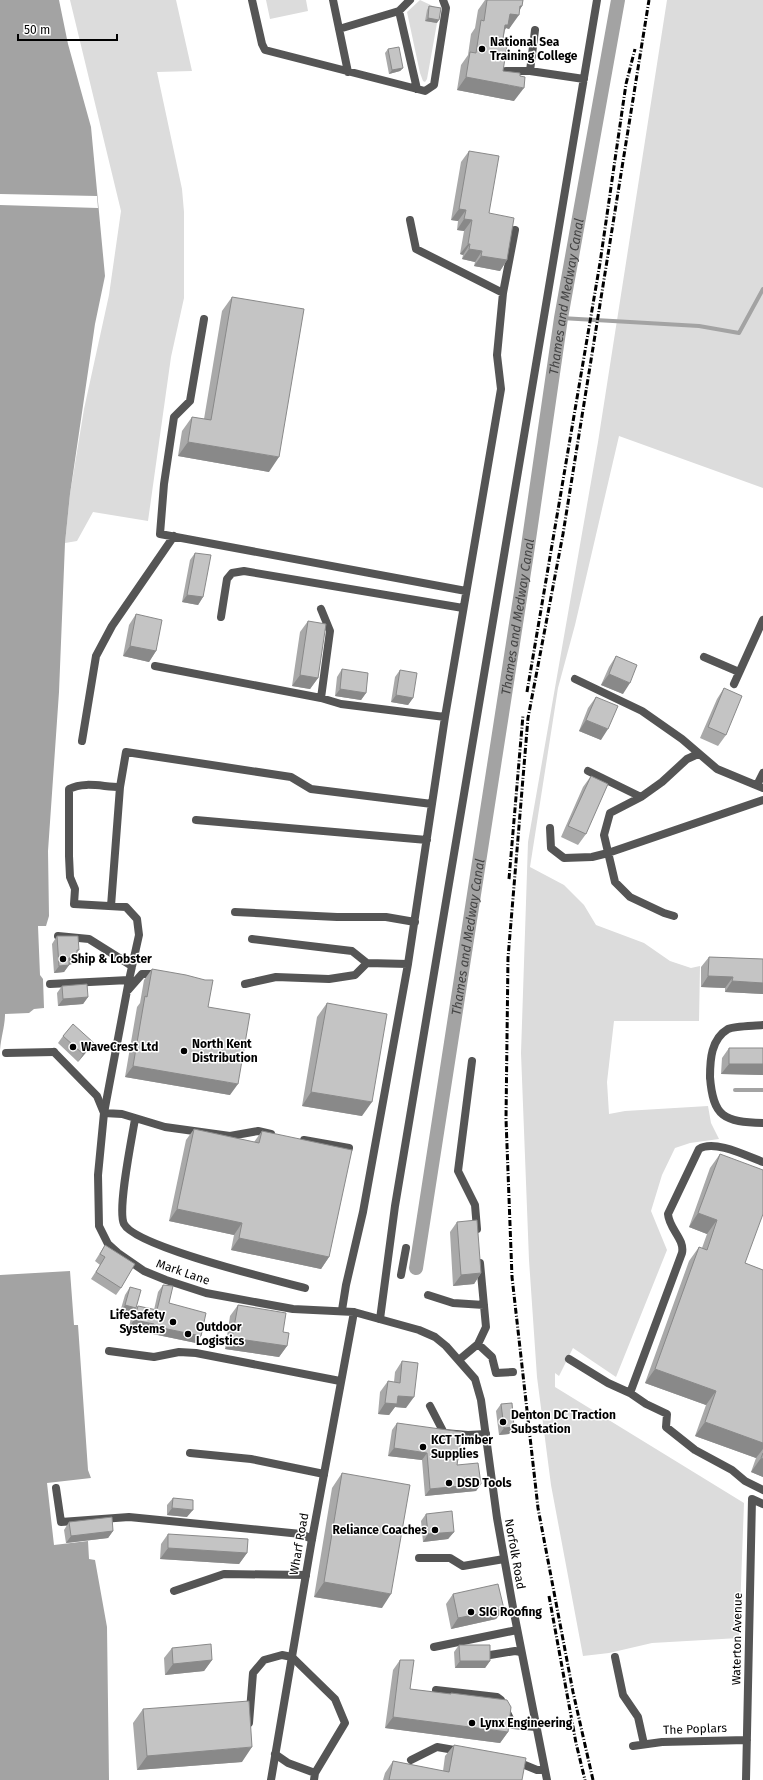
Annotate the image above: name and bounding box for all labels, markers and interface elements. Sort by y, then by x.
scale bar [18,16,117,42]
text: 50 m [24,23,50,37]
place label: National Sea Training College [490,35,578,63]
marker: National Sea Training College [477,44,487,54]
water label: Thames and Medway Canal [546,217,587,376]
water label: Thames and Medway Canal [498,537,537,696]
water label: Thames and Medway Canal [448,857,487,1016]
place label: Ship & Lobster [71,952,152,966]
marker: Ship & Lobster [58,954,68,964]
place label: North Kent Distribution [192,1037,258,1065]
place label: WaveCrest Ltd [81,1040,158,1054]
marker: WaveCrest Ltd [68,1042,78,1052]
marker: North Kent Distribution [179,1046,189,1056]
street label: Mark Lane [154,1256,212,1288]
place label: LifeSafety Systems [110,1308,166,1336]
marker: LifeSafety Systems [168,1317,178,1327]
place label: Outdoor Logistics [196,1320,244,1348]
marker: Outdoor Logistics [183,1329,193,1339]
place label: Denton DC Traction Substation [511,1408,616,1436]
marker: Denton DC Traction Substation [498,1417,508,1427]
place label: KCT Timber Supplies [431,1433,493,1461]
marker: KCT Timber Supplies [418,1442,428,1452]
place label: DSD Tools [457,1476,512,1490]
marker: DSD Tools [444,1478,454,1488]
street label: Wharf Road [287,1512,311,1576]
street label: Norfolk Road [502,1518,528,1590]
place label: Reliance Coaches [333,1523,427,1537]
marker: Reliance Coaches [430,1525,440,1535]
street label: Waterton Avenue [729,1593,745,1685]
place label: SIG Roofing [479,1605,542,1619]
marker: SIG Roofing [466,1607,476,1617]
place label: Lynx Engineering [480,1716,573,1730]
marker: Lynx Engineering [467,1718,477,1728]
street label: The Poplars [663,1721,727,1737]

